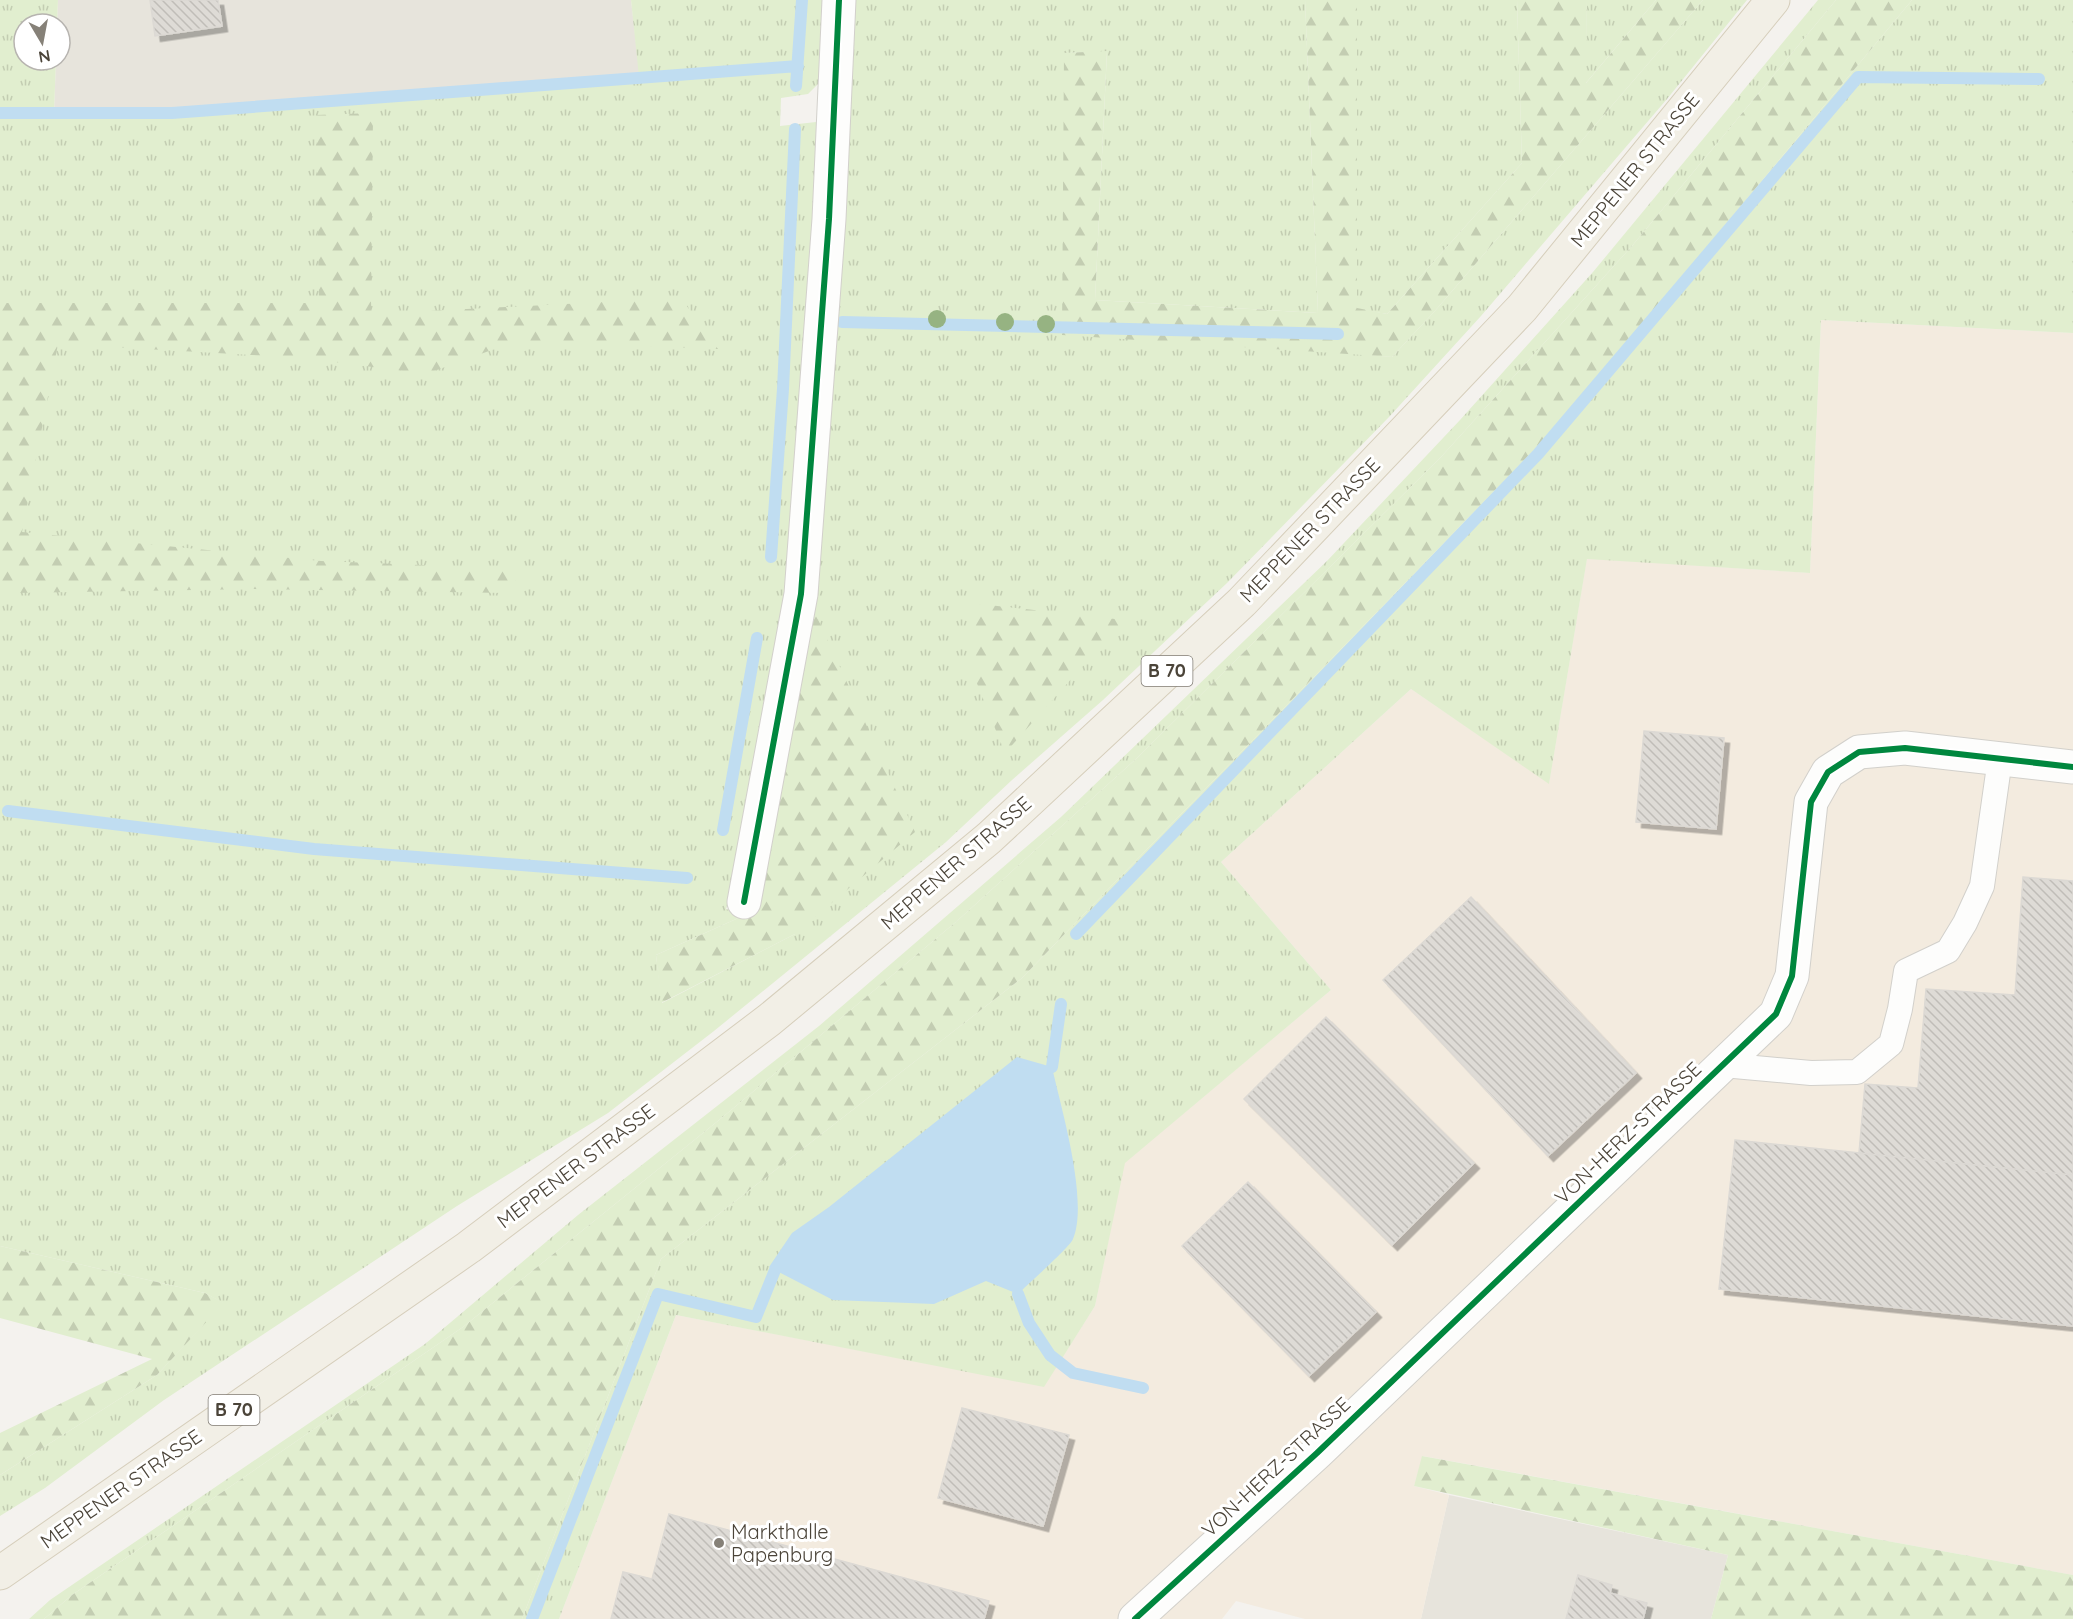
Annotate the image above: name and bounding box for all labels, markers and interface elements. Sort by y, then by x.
north arrow [12,12,72,72]
text: N [37,46,52,68]
street label: MEPPENER STRASSE [1565,87,1705,252]
street label: MEPPENER STRASSE [1234,452,1385,607]
road number: B 70 [1142,656,1192,686]
street label: MEPPENER STRASSE [875,790,1036,935]
street label: VON-HERZ-STRASSE [1549,1056,1706,1209]
street label: MEPPENER STRASSE [492,1098,660,1233]
street label: VON-HERZ-STRASSE [1196,1391,1355,1542]
road number: B 70 [208,1395,260,1425]
street label: MEPPENER STRASSE [35,1423,206,1554]
place label: Markthalle Papenburg [731,1519,833,1567]
marker: Markthalle Papenburg [712,1536,726,1550]

